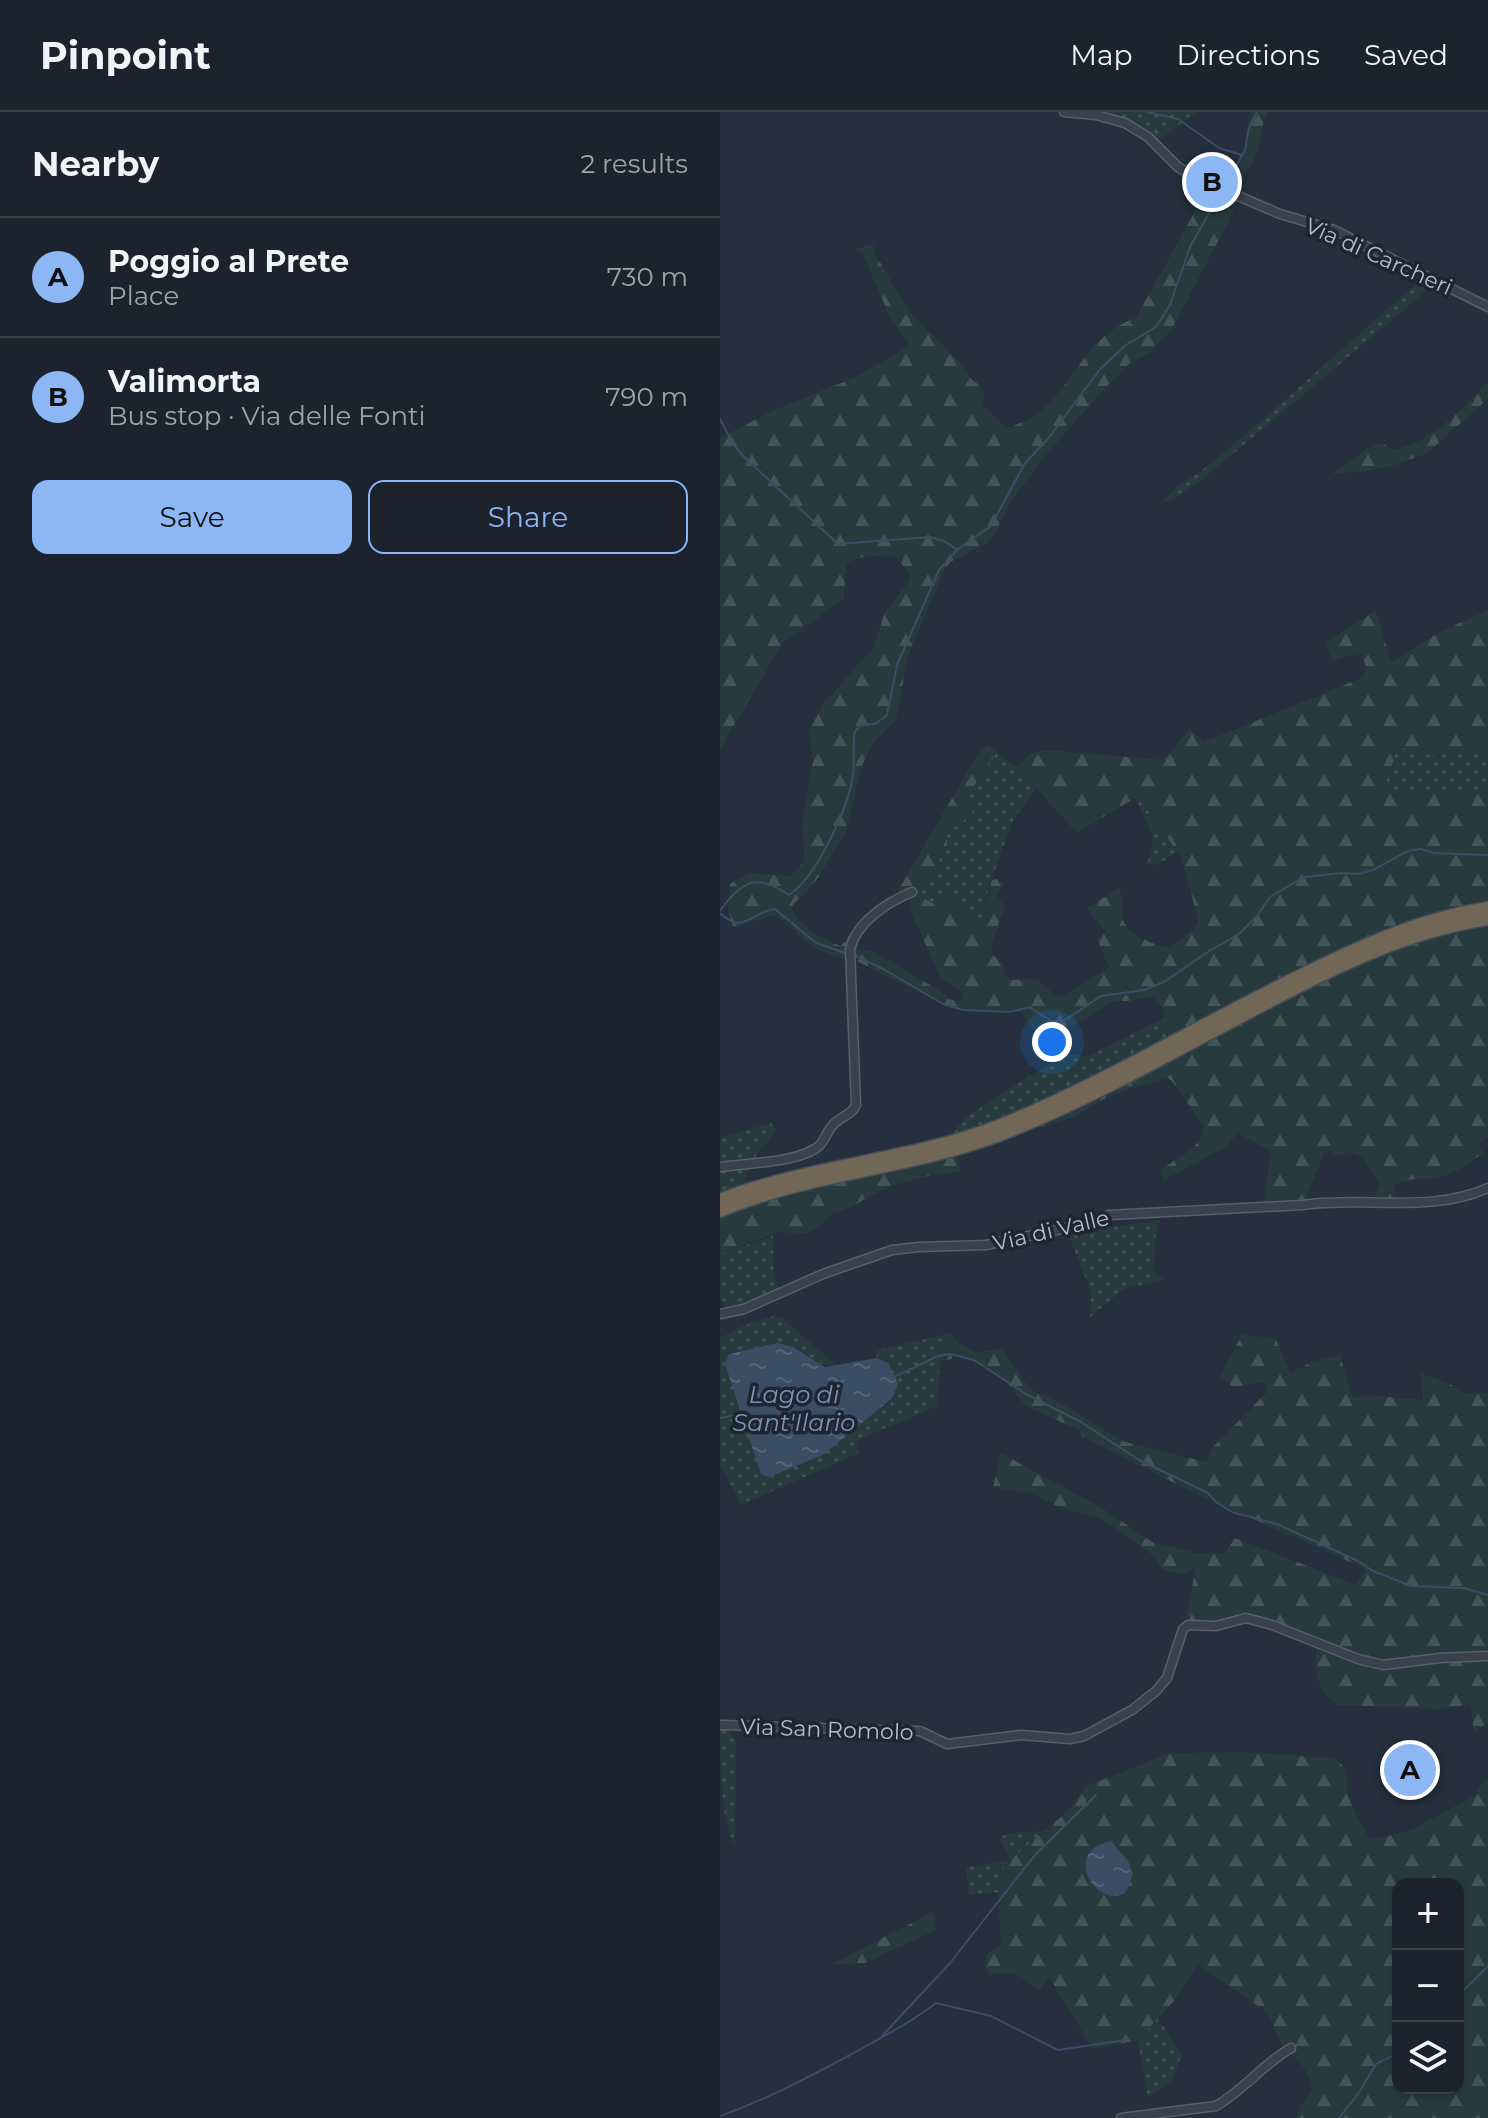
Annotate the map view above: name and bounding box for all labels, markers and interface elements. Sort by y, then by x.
text: Pinpoint [40,32,211,79]
text: Map [1070,38,1132,72]
text: Directions [1176,38,1320,72]
text: Saved [1364,38,1448,72]
text: Nearby [32,143,159,185]
text: 2 results [580,148,688,180]
pin: B [1186,152,1238,212]
street label: Via di Carcheri [1301,212,1457,301]
text: Poggio al Prete [108,243,349,280]
text: A [48,261,68,293]
text: 730 m [607,261,688,293]
text: Place [108,280,179,312]
text: Valimorta [108,363,261,400]
text: B [48,381,68,413]
text: 790 m [605,381,688,413]
text: Bus stop · Via delle Fonti [108,400,426,432]
button: Save [32,480,352,554]
button: Share [368,480,688,554]
your location [1032,1022,1072,1062]
street label: Via di Valle [990,1204,1112,1257]
water label: Lago di Sant'Ilario [733,1380,855,1437]
street label: Via San Romolo [740,1713,914,1746]
pin: A [1384,1740,1436,1800]
map controls [1392,1878,1464,2094]
button: + [1392,1878,1464,1950]
button: − [1392,1950,1464,2022]
button: layers [1392,2022,1464,2094]

